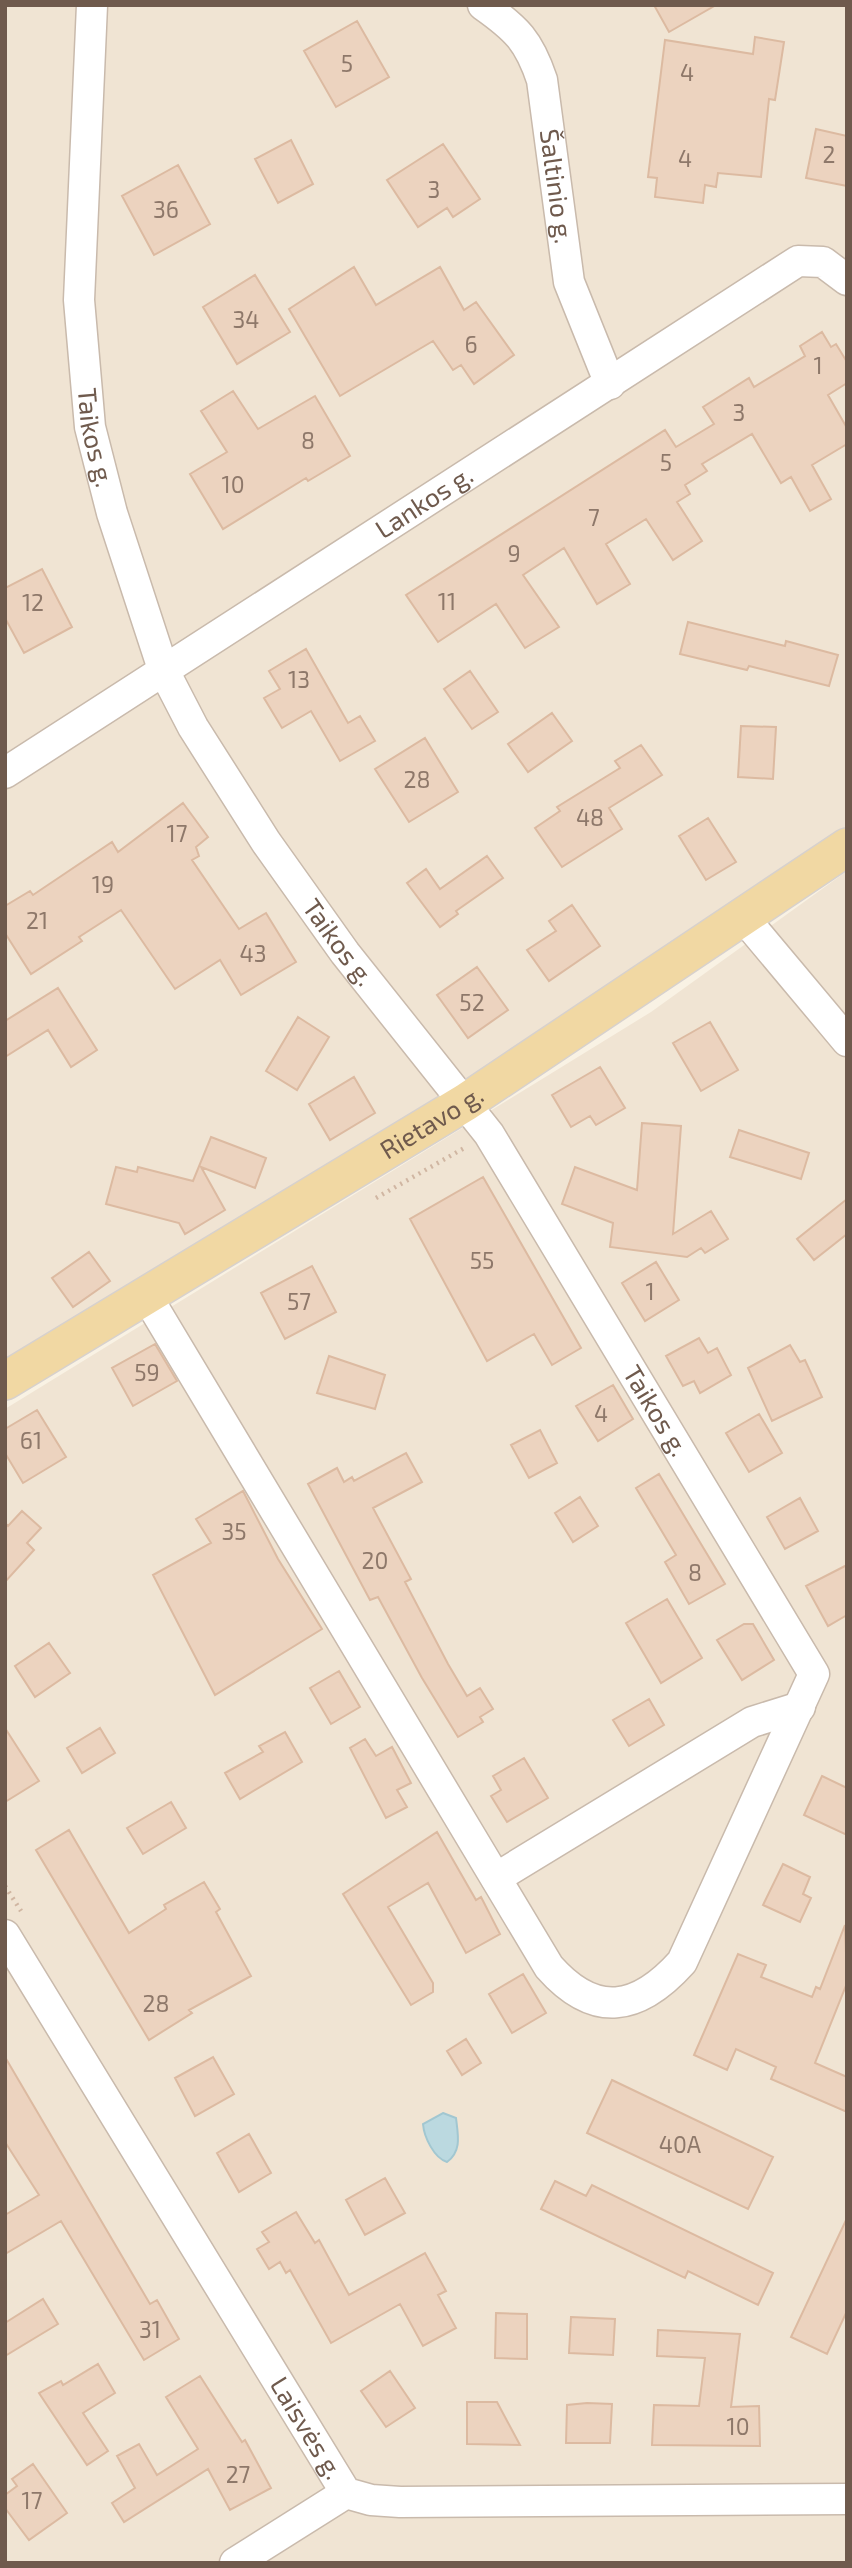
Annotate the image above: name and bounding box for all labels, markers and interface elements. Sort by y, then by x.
house number: 5 [341,49,353,77]
house number: 4 [680,58,694,86]
street label: Šaltinio g. [535,127,581,245]
house number: 2 [823,140,835,168]
house number: 4 [678,144,692,172]
house number: 3 [428,175,440,203]
house number: 36 [153,195,179,223]
house number: 34 [233,305,259,333]
house number: 6 [464,330,478,358]
house number: 1 [813,351,823,379]
street label: Taikos g. [73,387,122,490]
house number: 3 [733,398,745,426]
house number: 8 [301,426,315,454]
house number: 5 [660,448,672,476]
street label: Lankos g. [369,458,478,544]
house number: 10 [221,470,245,498]
house number: 7 [588,503,600,531]
house number: 9 [507,539,521,567]
house number: 11 [438,587,456,615]
house number: 12 [22,588,44,616]
house number: 13 [288,665,310,693]
house number: 28 [404,765,430,793]
house number: 48 [576,803,604,831]
house number: 17 [167,819,188,847]
house number: 19 [92,870,114,898]
street label: Taikos g. [297,892,382,991]
house number: 21 [26,906,48,934]
house number: 43 [240,939,266,967]
house number: 52 [459,988,485,1016]
street label: Rietavo g. [374,1078,489,1164]
house number: 55 [470,1246,494,1274]
house number: 1 [645,1277,655,1305]
house number: 57 [287,1287,311,1315]
house number: 59 [134,1358,160,1386]
street label: Taikos g. [618,1359,696,1461]
house number: 4 [594,1399,608,1427]
house number: 61 [20,1426,42,1454]
house number: 35 [221,1517,247,1545]
house number: 20 [362,1546,388,1574]
house number: 8 [688,1558,702,1586]
house number: 28 [143,1989,169,2017]
house number: 40A [659,2130,702,2158]
house number: 31 [139,2315,161,2343]
street label: Laisvės g. [265,2371,351,2484]
house number: 10 [726,2412,750,2440]
house number: 27 [226,2460,251,2488]
house number: 17 [22,2486,43,2514]

